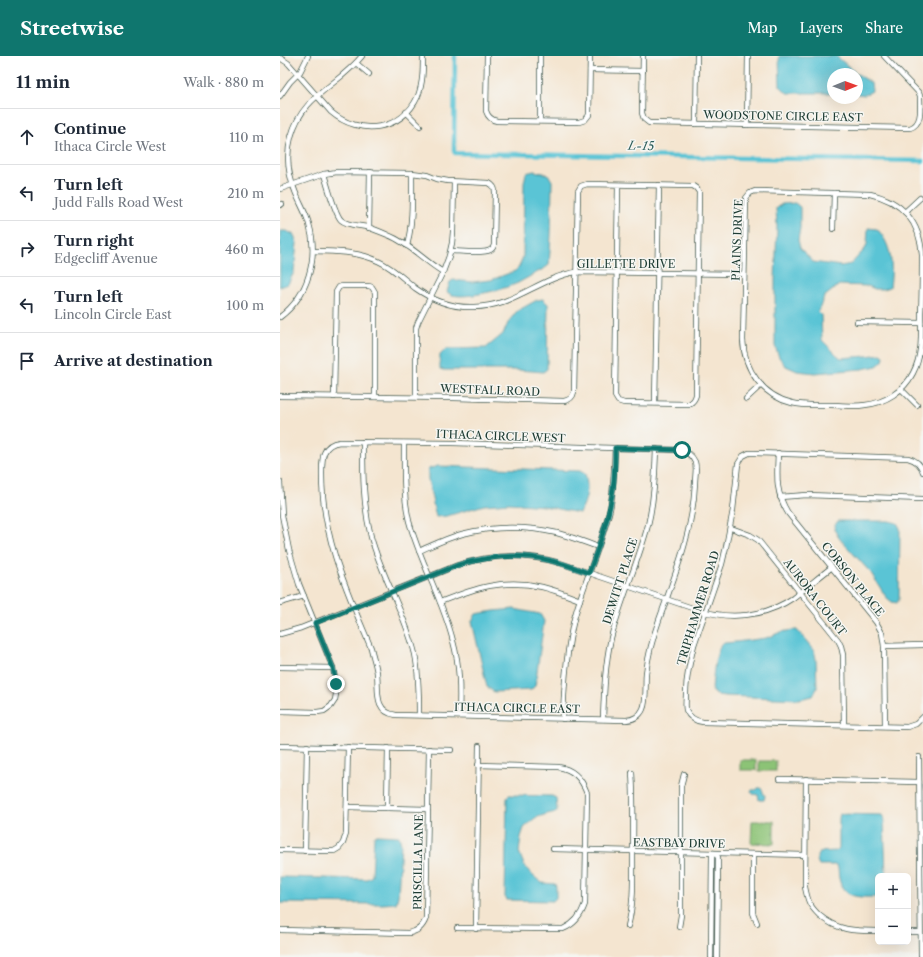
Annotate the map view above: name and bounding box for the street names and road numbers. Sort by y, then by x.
street label: WOODSTONE CIRCLE EAST [702,108,864,124]
street label: PLAINS DRIVE [729,198,745,281]
street label: GILLETTE DRIVE [577,257,676,271]
street label: WESTFALL ROAD [439,381,540,399]
street label: ITHACA CIRCLE WEST [436,427,567,445]
street label: DEWITT PLACE [599,536,641,626]
street label: CORSON PLACE [819,539,887,619]
street label: TRIPHAMMER ROAD [674,549,722,667]
street label: AURORA COURT [780,555,850,639]
street label: ITHACA CIRCLE EAST [454,700,581,716]
street label: PRISCILLA LANE [410,814,426,910]
street label: EASTBAY DRIVE [633,835,726,851]

